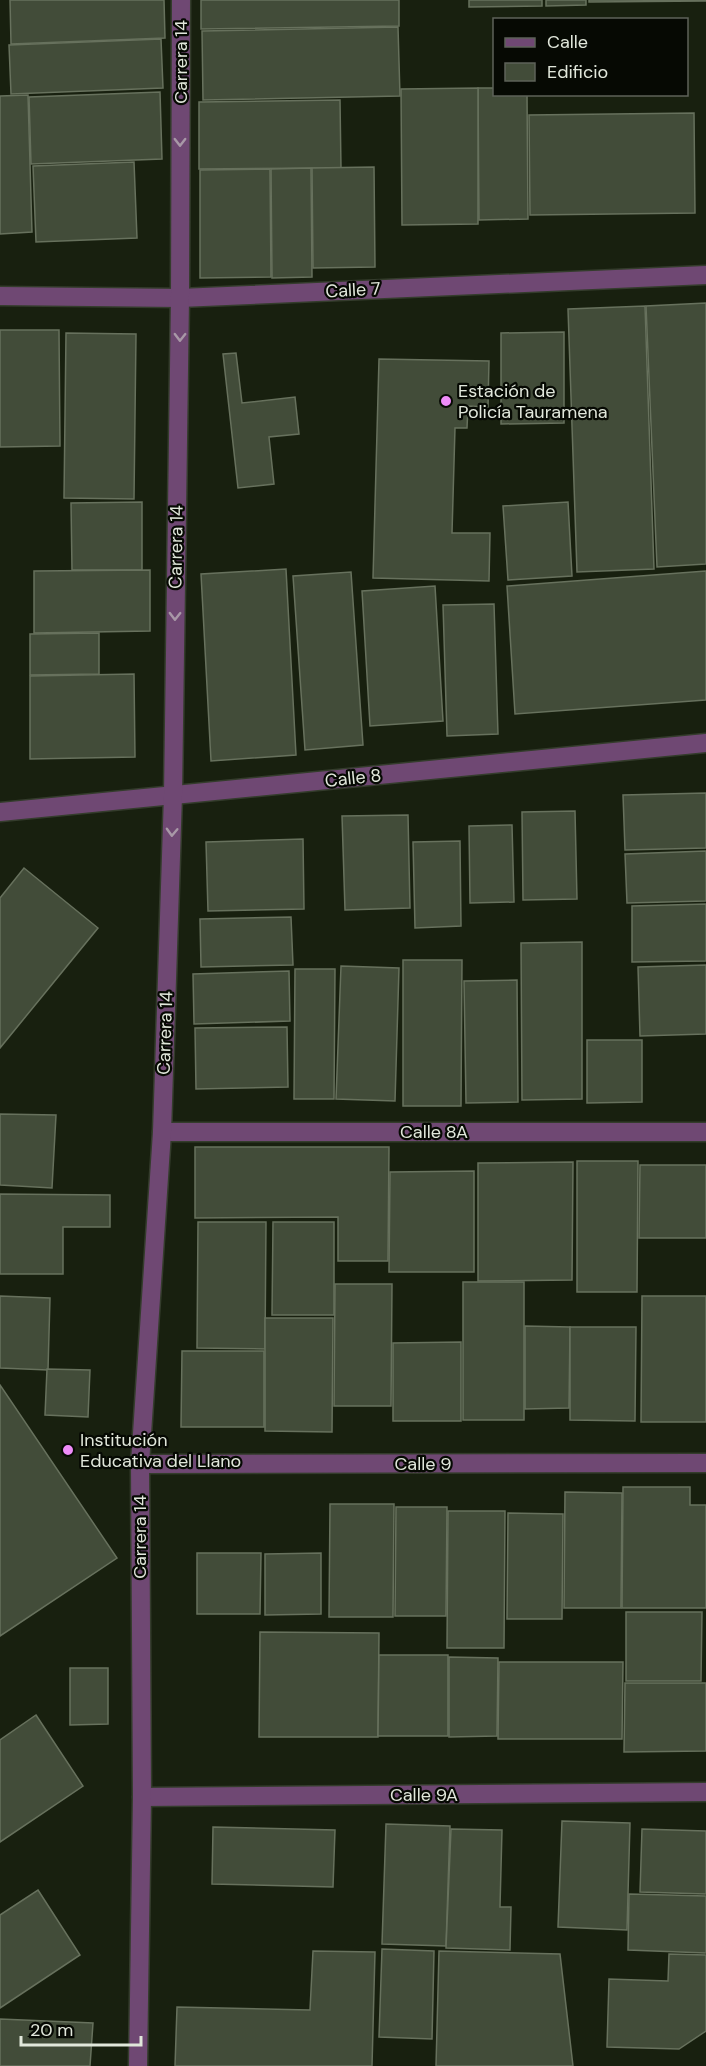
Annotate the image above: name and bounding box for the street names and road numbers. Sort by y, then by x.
street label: Carrera 14 [169,20,193,104]
street label: Calle 7 [325,277,381,303]
street label: Carrera 14 [163,505,189,589]
street label: Calle 8 [324,763,382,793]
street label: Carrera 14 [152,991,178,1075]
street label: Calle 8A [400,1120,468,1144]
street label: Calle 9 [394,1452,452,1476]
street label: Carrera 14 [128,1495,152,1579]
street label: Calle 9A [390,1783,458,1807]

